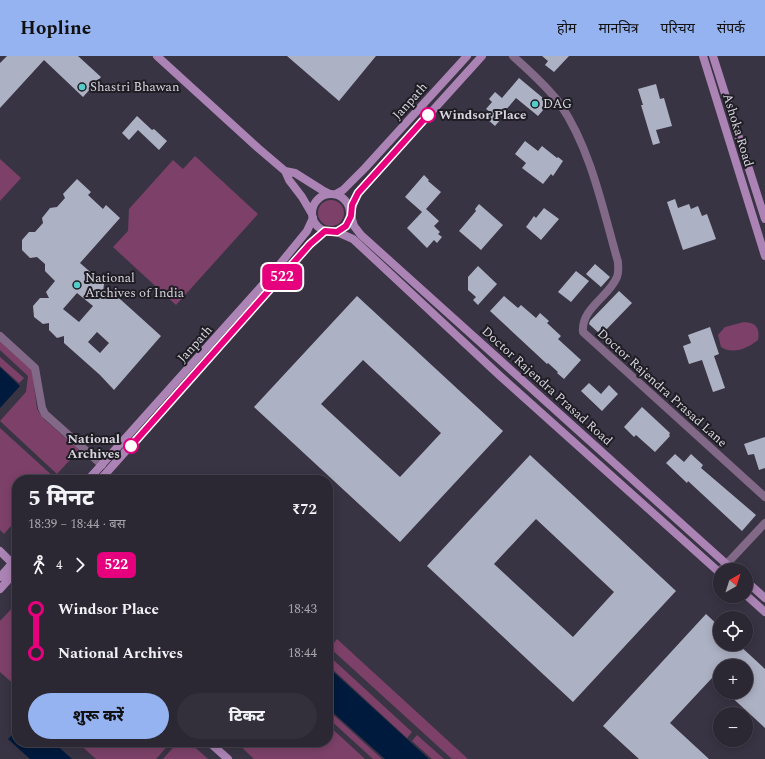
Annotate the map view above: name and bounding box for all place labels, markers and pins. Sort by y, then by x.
place label: Shastri Bhawan [90,77,180,97]
marker: Shastri Bhawan [77,82,87,92]
place label: DAG [543,94,572,114]
marker: DAG [530,99,540,109]
place label: Windsor Place [439,105,526,125]
marker: Windsor Place [420,107,436,123]
place label: National Archives of India [85,268,185,303]
marker: National Archives of India [72,280,82,290]
place label: National Archives [67,429,120,464]
marker: National Archives [123,438,139,454]

